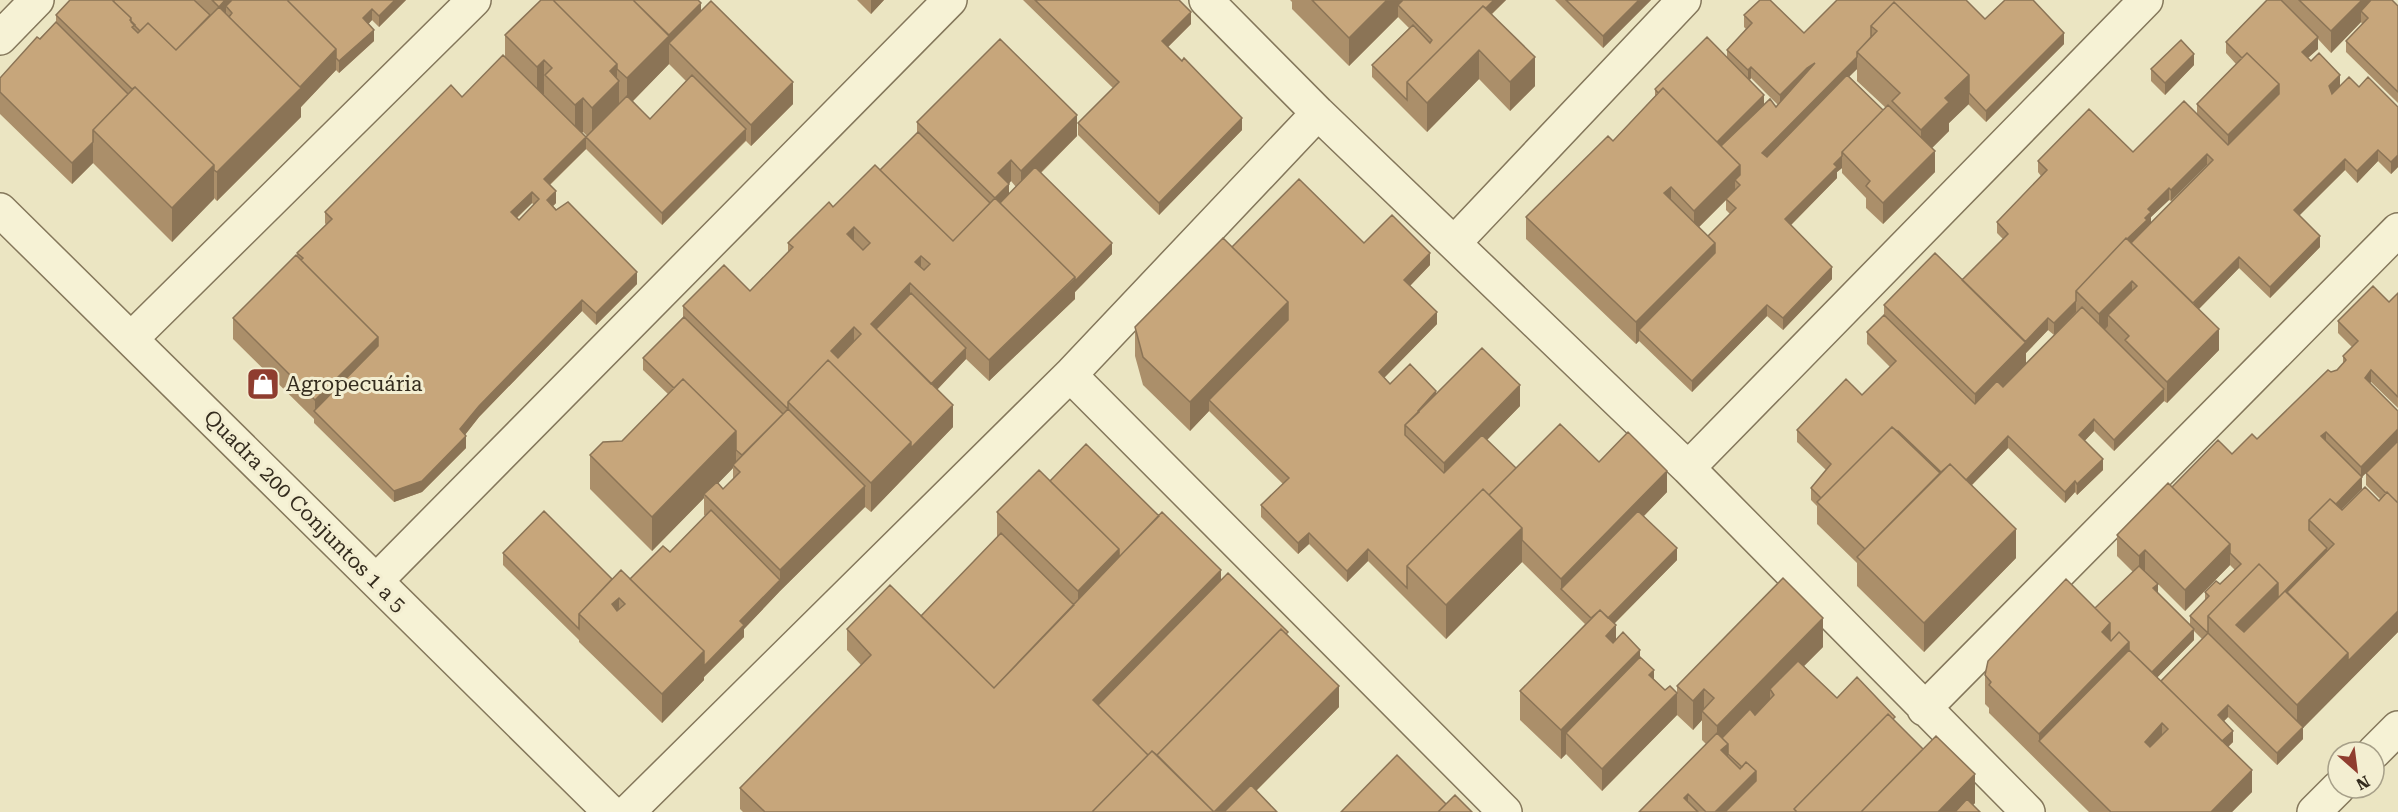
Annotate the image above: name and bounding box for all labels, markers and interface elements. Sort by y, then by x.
shop icon: Agropecuária [245,366,281,402]
place label: Agropecuária [286,372,423,396]
street label: Quadra 200 Conjuntos 1 a 5 [199,405,411,617]
north arrow [2326,740,2386,800]
text: N [2353,772,2373,794]

